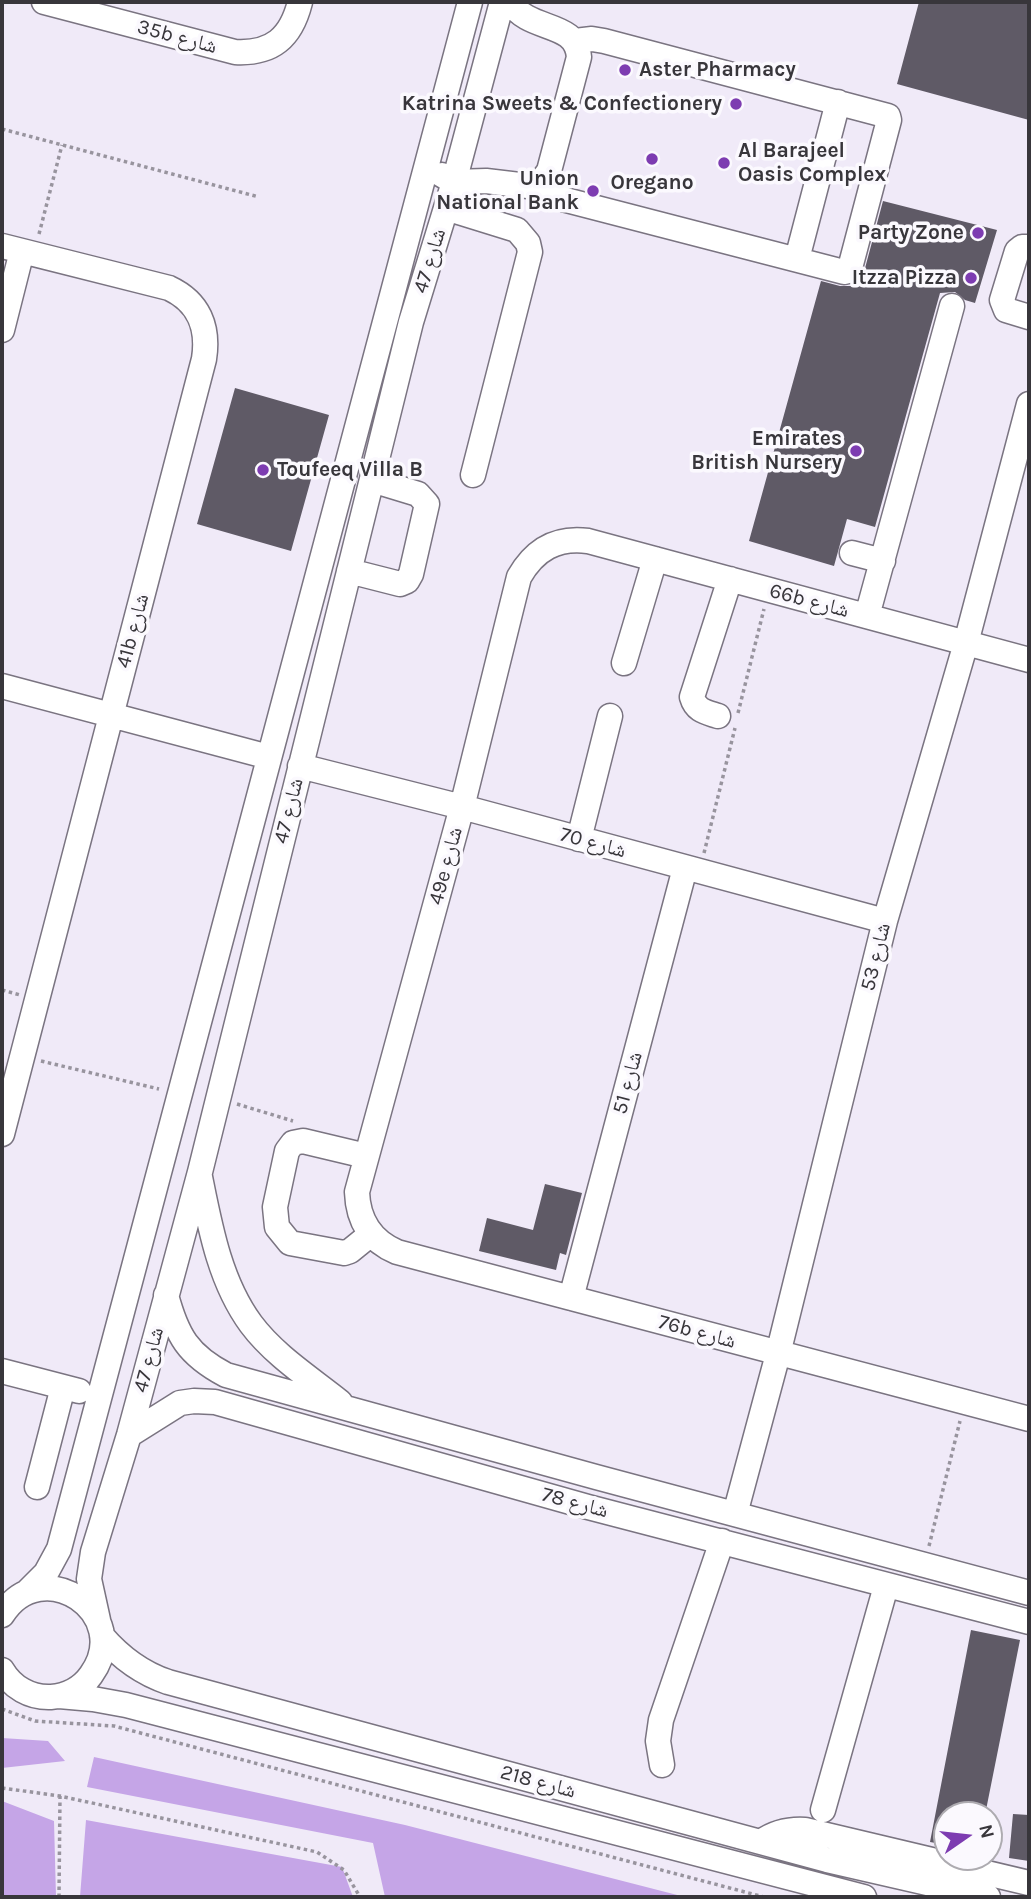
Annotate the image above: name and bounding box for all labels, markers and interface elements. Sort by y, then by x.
street label: 35b شارع [134,14,220,60]
place label: Aster Pharmacy [639,57,796,83]
marker: Aster Pharmacy [617,62,633,78]
place label: Katrina Sweets & Confectionery [402,91,722,117]
marker: Katrina Sweets & Confectionery [728,96,744,112]
place label: Al Barajeel Oasis Complex [738,138,886,188]
marker: Oregano [644,151,660,167]
marker: Al Barajeel Oasis Complex [716,155,732,171]
place label: Union National Bank [436,166,579,216]
place label: Oregano [610,170,694,196]
marker: Union National Bank [585,183,601,199]
place label: Party Zone [858,220,964,246]
marker: Party Zone [970,225,986,241]
street label: شارع 47 [408,226,452,296]
place label: Itzza Pizza [852,265,957,291]
marker: Itzza Pizza [963,270,979,286]
place label: Emirates British Nursery [691,426,842,476]
marker: Emirates British Nursery [848,443,864,459]
place label: Toufeeq Villa B [277,457,423,483]
marker: Toufeeq Villa B [255,462,271,478]
street label: 66b شارع [766,578,852,624]
street label: 41b شارع [111,591,155,671]
street label: شارع 47 [269,776,309,846]
street label: شارع 70 [557,822,629,864]
street label: 49e شارع [424,824,468,908]
street label: شارع 53 [855,920,897,994]
street label: شارع 51 [608,1049,648,1117]
street label: 76b شارع [655,1310,739,1354]
street label: شارع 47 [128,1325,170,1395]
street label: شارع 78 [539,1482,611,1524]
street label: شارع 218 [498,1760,578,1804]
north arrow [933,1801,1003,1871]
text: N [974,1822,999,1841]

